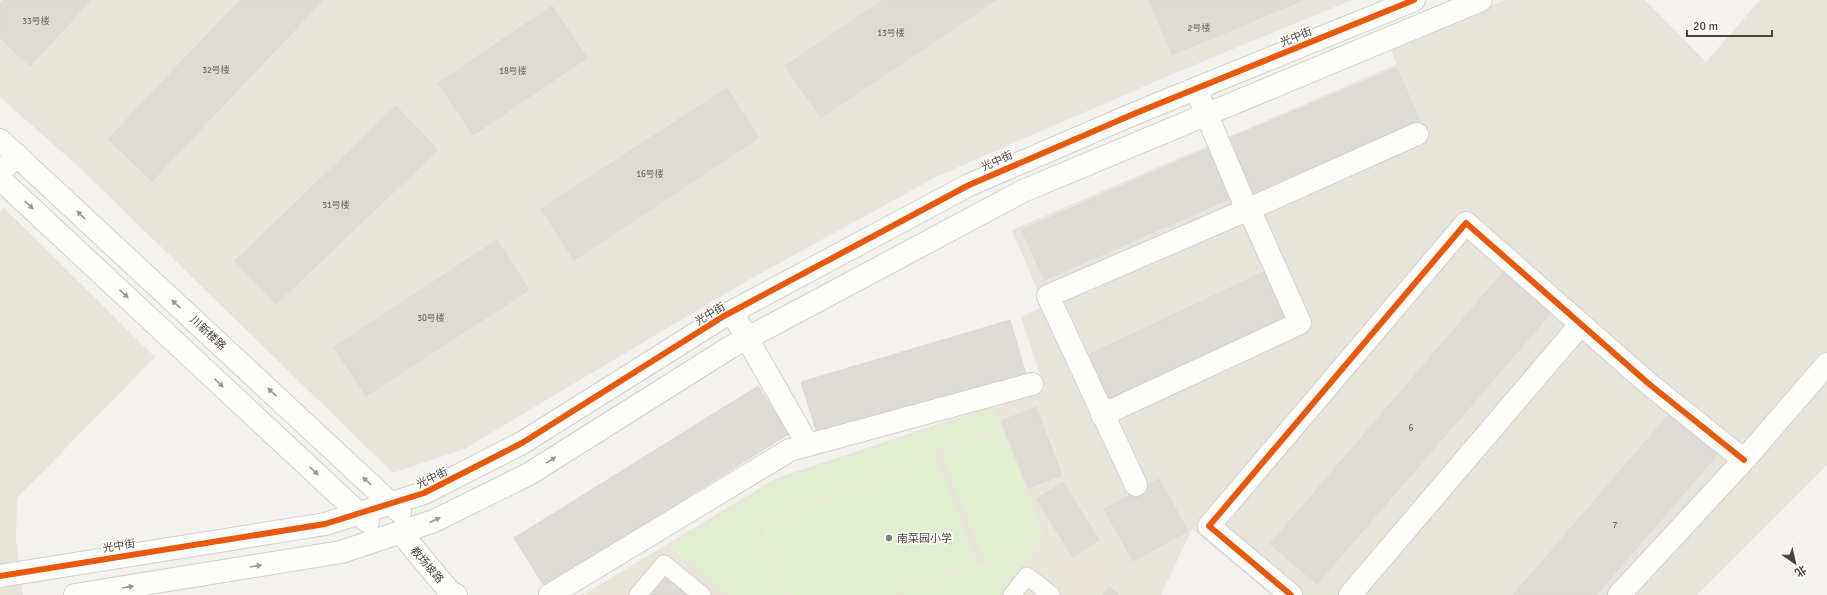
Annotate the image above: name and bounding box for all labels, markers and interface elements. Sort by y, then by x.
scale bar [1687,12,1772,38]
house number: 33号楼 [22,16,50,27]
text: 20 m [1693,19,1718,34]
house number: 2号楼 [1188,23,1210,34]
street label: 光中街 [1278,25,1314,49]
house number: 13号楼 [877,28,905,39]
house number: 32号楼 [202,65,230,76]
house number: 18号楼 [499,66,527,77]
street label: 光中街 [979,148,1015,174]
house number: 16号楼 [636,169,664,180]
house number: 31号楼 [322,200,350,211]
one-way arrow [23,201,34,210]
one-way arrow [76,211,86,220]
one-way arrow [119,289,129,299]
one-way arrow [171,299,181,309]
street label: 光中街 [693,300,727,328]
street label: 川新楼路 [187,313,229,353]
house number: 30号楼 [417,313,445,324]
one-way arrow [214,378,224,387]
one-way arrow [266,388,277,397]
house number: 6 [1409,423,1414,434]
one-way arrow [546,456,556,464]
street label: 光中街 [414,465,450,491]
one-way arrow [309,466,319,476]
one-way arrow [362,476,372,486]
one-way arrow [430,516,442,522]
house number: 7 [1613,520,1618,531]
place label: 南菜园小学 [897,532,952,545]
marker: 南菜园小学 [884,533,894,543]
street label: 光中街 [102,537,136,555]
north arrow [1775,543,1815,583]
street label: 教场坡路 [408,544,446,586]
text: 北 [1792,562,1809,579]
one-way arrow [250,563,262,569]
one-way arrow [122,584,134,590]

